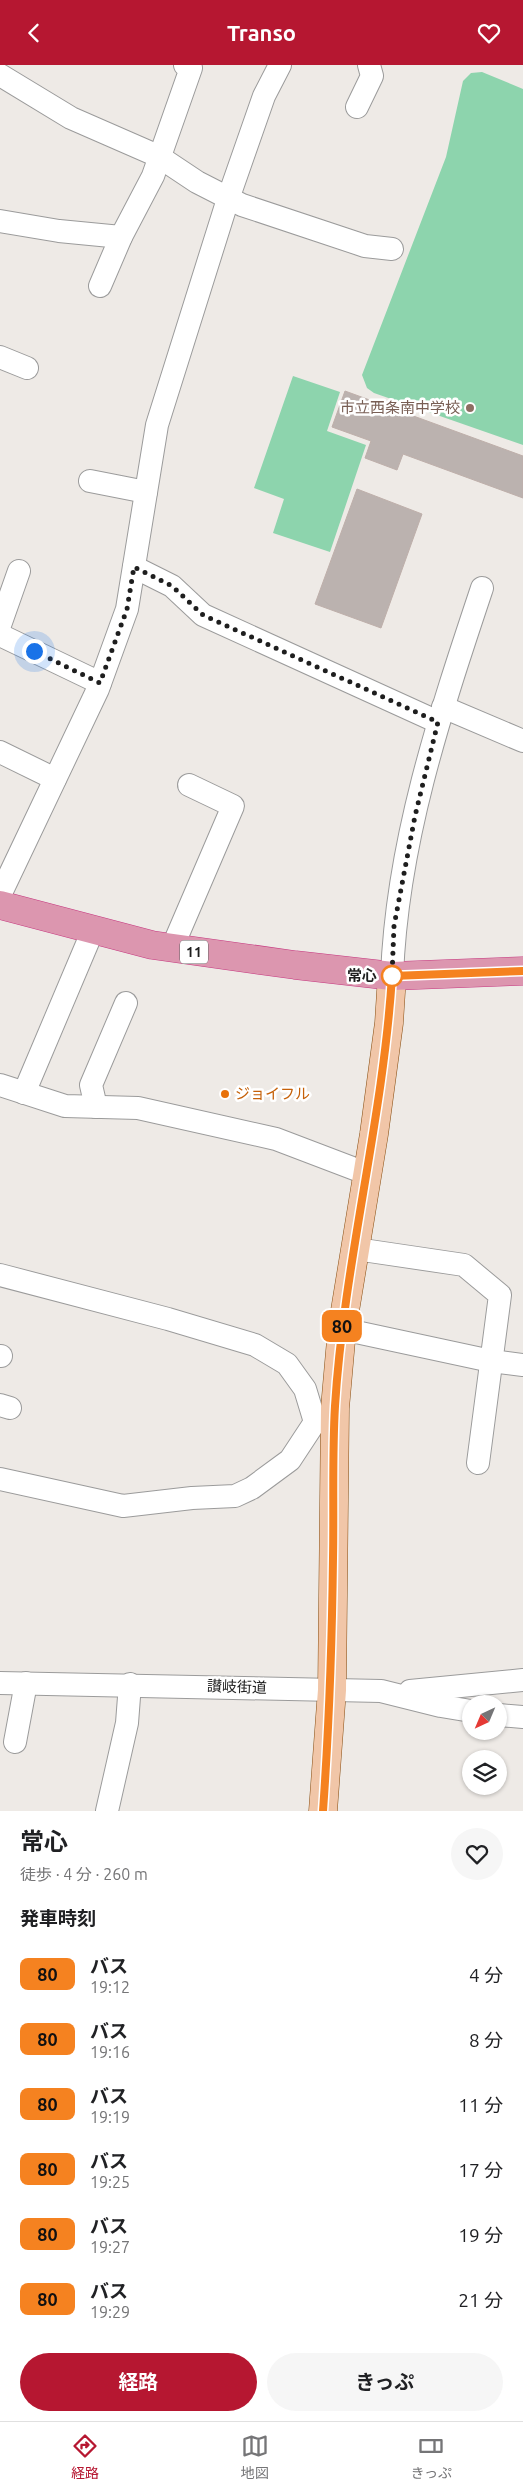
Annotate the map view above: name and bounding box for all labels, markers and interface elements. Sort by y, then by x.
icon: back [20,19,48,47]
icon: heart [475,19,503,47]
text: Transo [227,20,296,45]
place label: 市立西条南中学校 [340,399,460,416]
marker: 市立西条南中学校 [464,402,476,414]
your location [22,639,47,664]
road number: 11 [180,941,208,964]
marker: 常心 [381,965,403,987]
place label: 常心 [347,967,377,984]
place label: ジョイフル [235,1085,310,1102]
marker: ジョイフル [219,1088,231,1100]
line badge: 80 [320,1310,364,1342]
text: 80 [332,1316,352,1336]
street label: 讃岐街道 [207,1677,267,1696]
north arrow [462,1695,508,1740]
map controls [462,1695,507,1795]
button: layers [462,1750,507,1795]
text: 常心 [20,1828,68,1855]
button: heart [451,1828,503,1880]
text: 徒歩 · 4 分 · 260 m [20,1865,148,1883]
text: 発車時刻 [20,1907,96,1929]
text: バス [90,1955,128,1977]
text: 80 [37,1964,58,1984]
text: 4 分 [469,1964,503,1986]
text: 19:12 [90,1978,130,1996]
text: バス [90,2020,128,2042]
text: 80 [37,2029,58,2049]
text: 8 分 [469,2029,503,2051]
text: 19:16 [90,2043,130,2061]
text: バス [90,2085,128,2107]
text: 80 [37,2094,58,2114]
text: 11 分 [458,2094,503,2116]
text: 19:19 [90,2108,130,2126]
text: バス [90,2150,128,2172]
text: 80 [37,2159,58,2179]
text: 17 分 [458,2159,503,2181]
text: 19:25 [90,2173,130,2191]
text: バス [90,2215,128,2237]
text: 80 [37,2224,58,2244]
text: 19 分 [458,2224,503,2246]
text: 19:27 [90,2238,130,2256]
text: バス [90,2280,128,2302]
text: 80 [37,2289,58,2309]
text: 21 分 [458,2289,503,2311]
text: 19:29 [90,2303,130,2321]
button: 経路 [20,2353,257,2411]
button: きっぷ [267,2353,503,2411]
tab: 経路 [71,2432,99,2482]
tab: 地図 [241,2432,269,2482]
tab: きっぷ [411,2432,452,2482]

